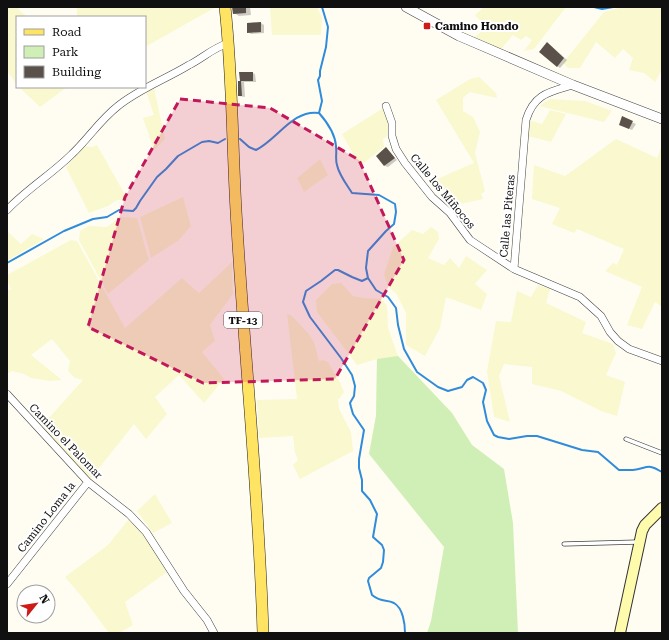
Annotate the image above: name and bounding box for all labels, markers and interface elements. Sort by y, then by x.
legend [16,16,146,88]
place label: Camino Hondo [435,20,519,33]
marker: Camino Hondo [422,21,432,31]
text: Road [52,25,82,39]
text: Park [52,45,79,59]
text: Building [52,65,101,79]
street label: Calle los Miñocos [408,151,478,231]
street label: Calle las Piteras [497,174,518,258]
road number: TF-13 [224,312,262,328]
street label: Camino el Palomar [26,401,105,482]
street label: Camino Loma la [15,479,78,555]
north arrow [16,584,56,624]
text: N [36,592,52,607]

